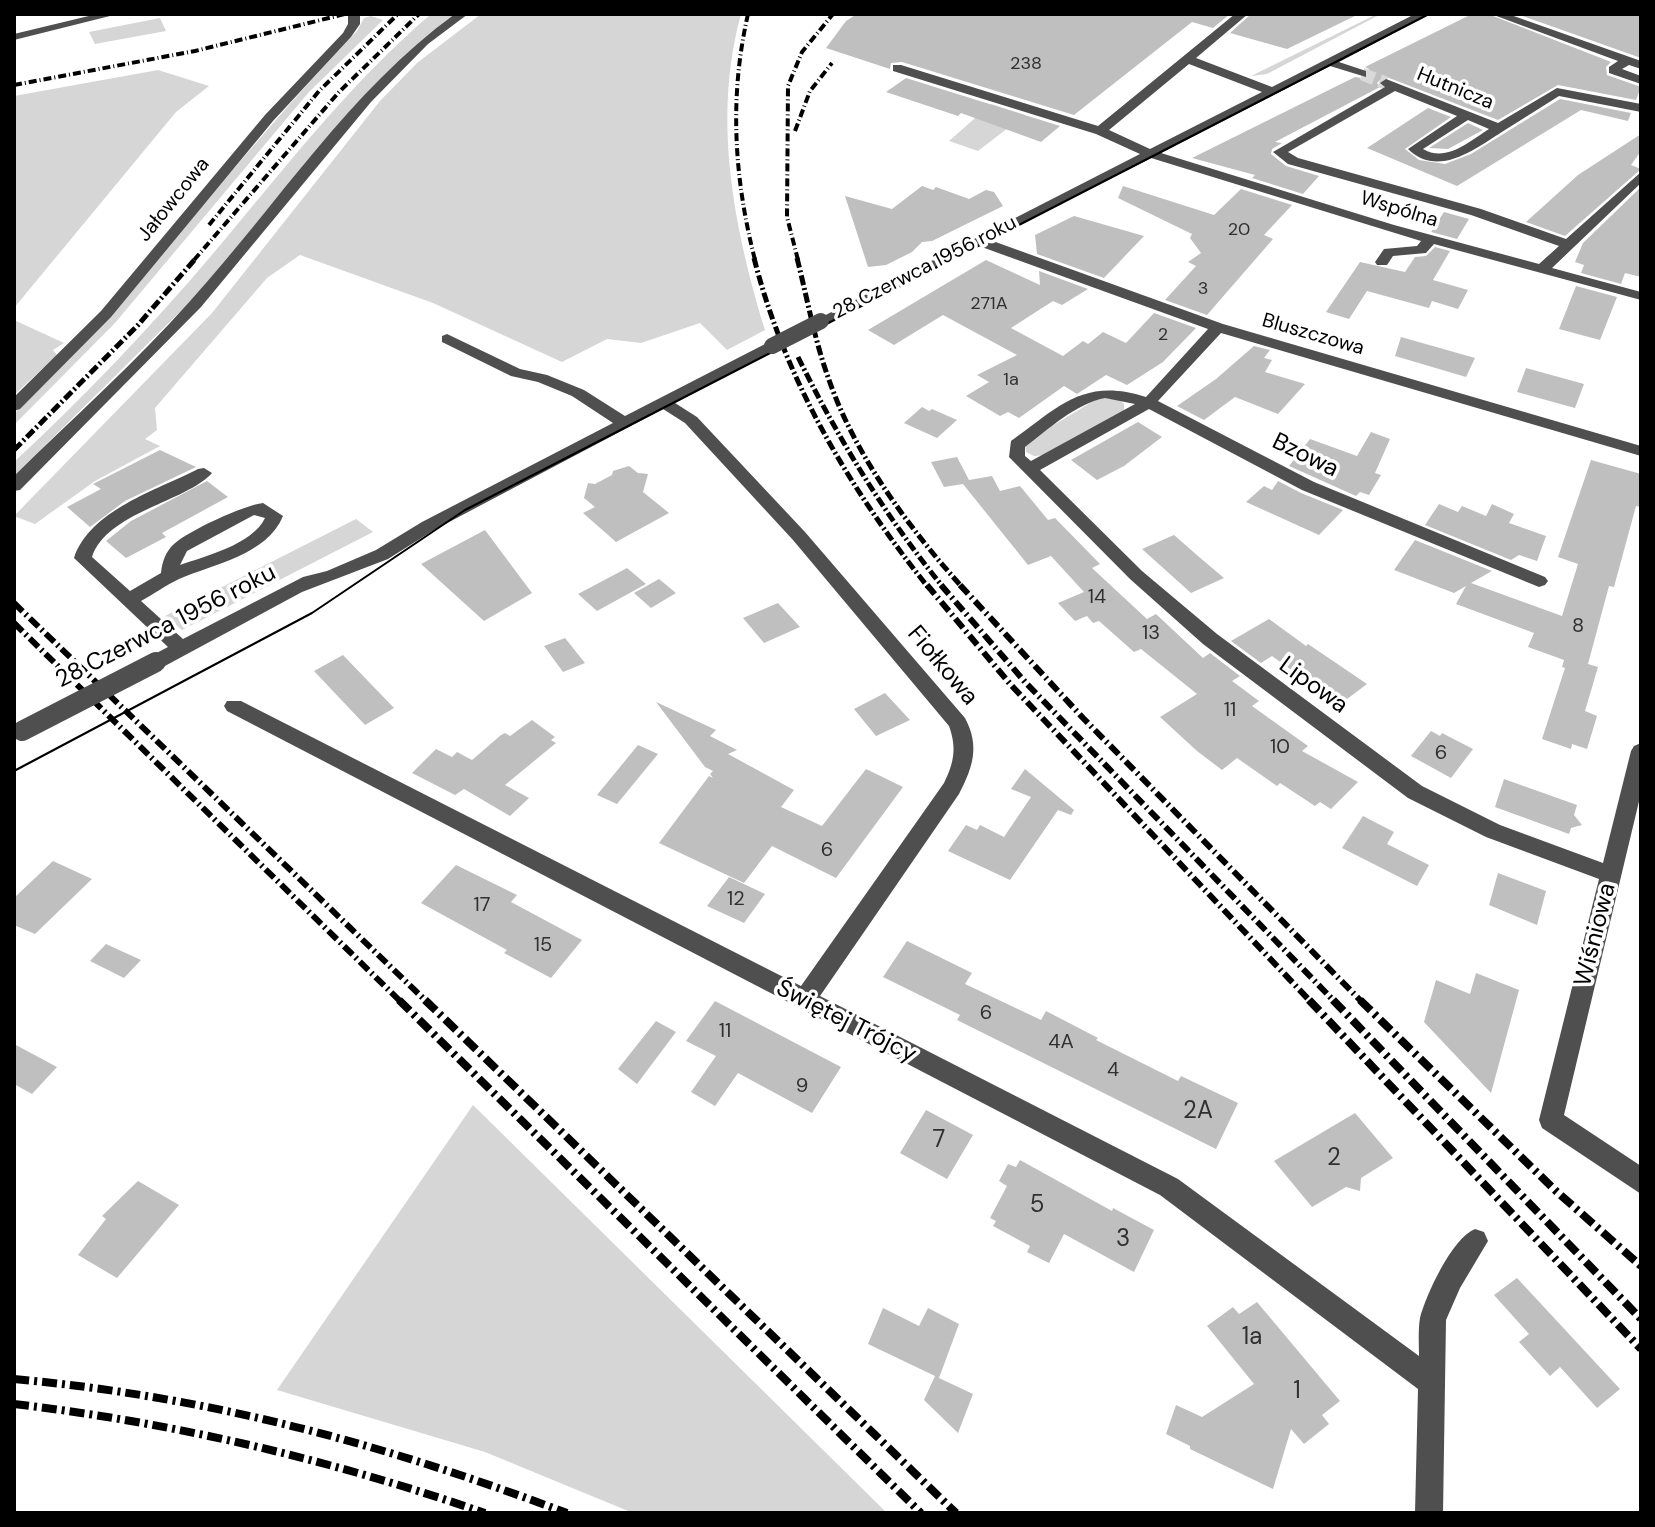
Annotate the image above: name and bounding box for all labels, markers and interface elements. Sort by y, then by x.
house number: 238 [1010,53,1042,75]
street label: Hutnicza [1413,63,1497,115]
street label: Jałowcowa [133,153,215,247]
street label: Wspólna [1357,187,1441,233]
street label: 28 Czerwca 1956 roku [829,211,1021,325]
house number: 20 [1228,219,1250,241]
house number: 3 [1198,278,1208,300]
house number: 271A [970,293,1008,315]
street label: Bluszczowa [1259,309,1367,361]
house number: 2 [1158,324,1168,346]
house number: 1a [1003,369,1019,391]
street label: Bzowa [1267,428,1343,484]
street label: 28 Czerwca 1956 roku [51,559,281,695]
house number: 14 [1088,586,1106,610]
house number: 8 [1572,615,1584,639]
street label: Fiołkowa [901,620,983,712]
house number: 13 [1142,622,1160,646]
street label: Lipowa [1273,651,1353,721]
house number: 11 [1224,699,1236,723]
house number: 10 [1270,736,1290,760]
house number: 6 [1435,742,1447,766]
house number: 6 [821,839,833,863]
street label: Wiśniowa [1569,880,1623,990]
house number: 12 [727,888,745,912]
house number: 17 [474,894,490,918]
house number: 15 [534,934,552,958]
street label: Świętej Trójcy [771,974,921,1070]
house number: 6 [980,1002,992,1026]
house number: 11 [719,1020,731,1044]
house number: 4A [1048,1031,1074,1055]
house number: 4 [1107,1059,1119,1083]
house number: 9 [796,1075,808,1099]
house number: 2A [1183,1098,1213,1126]
house number: 7 [933,1127,945,1155]
house number: 2 [1327,1145,1341,1173]
house number: 5 [1030,1192,1044,1220]
house number: 3 [1116,1226,1130,1254]
house number: 1a [1242,1324,1262,1352]
house number: 1 [1293,1378,1301,1406]

